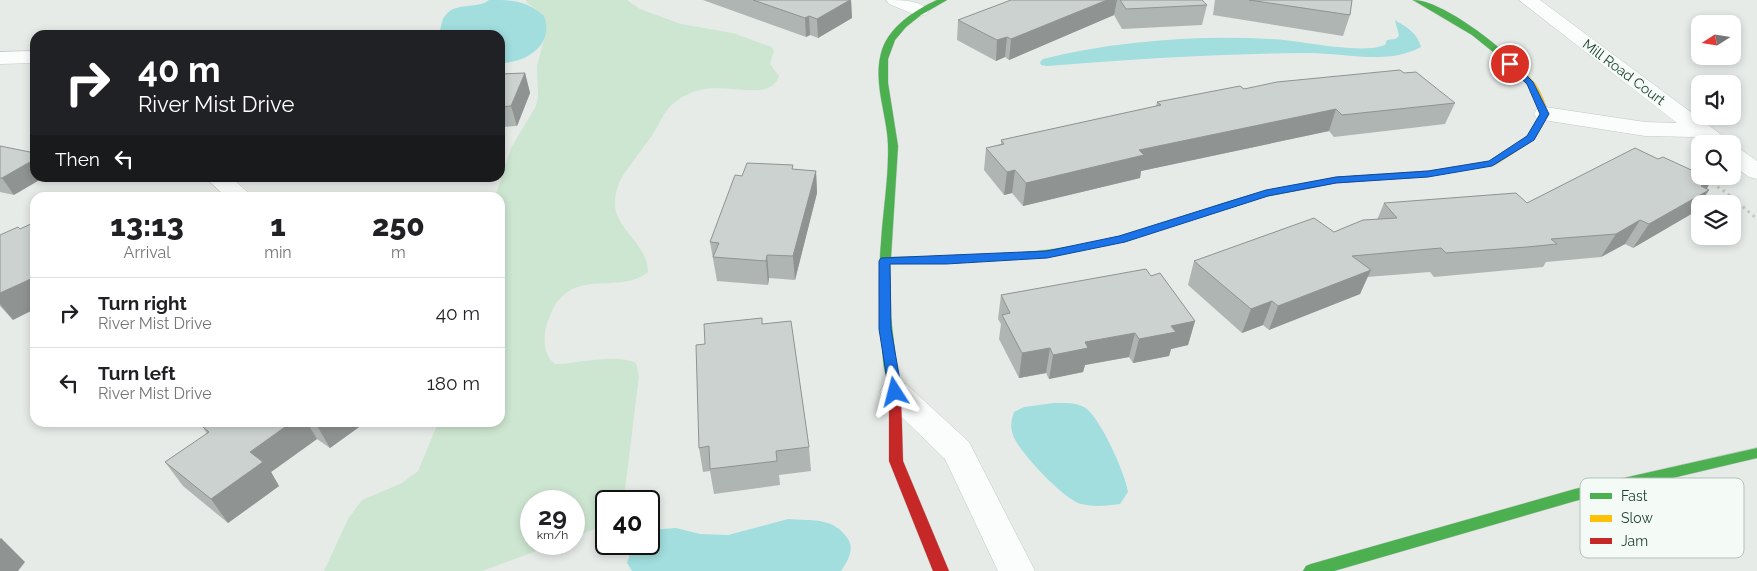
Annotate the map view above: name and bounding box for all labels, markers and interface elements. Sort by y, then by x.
north arrow [1691,15,1741,65]
map controls [1691,15,1741,245]
street label: Mill Road Court [1580,36,1669,108]
pin [1489,43,1531,85]
text: 40 m [138,49,220,90]
icon: right [55,50,120,115]
icon: arrive [1496,50,1524,78]
button: sound [1691,75,1741,125]
text: River Mist Drive [138,91,294,117]
button: search [1691,135,1741,185]
icon: left [110,145,138,173]
text: Then [55,148,100,170]
button: layers [1691,195,1741,245]
text: 13:13 [110,208,184,243]
text: 1 [270,208,286,243]
text: 250 [372,208,425,243]
text: Arrival [124,243,171,262]
text: min [264,243,292,262]
text: m [391,243,406,262]
text: Turn right [98,292,187,314]
icon: right [55,299,83,327]
text: 40 m [436,302,480,324]
text: River Mist Drive [98,314,212,333]
text: Turn left [98,362,175,384]
position arrow [868,365,920,417]
icon: left [55,369,83,397]
text: 180 m [427,372,480,394]
text: River Mist Drive [98,384,212,403]
legend [1580,478,1744,558]
text: Fast [1621,488,1648,504]
speed limit sign: 40 [595,490,660,555]
text: 29 [538,501,567,531]
text: Slow [1621,510,1653,526]
text: km/h [537,528,568,542]
text: Jam [1621,533,1648,549]

